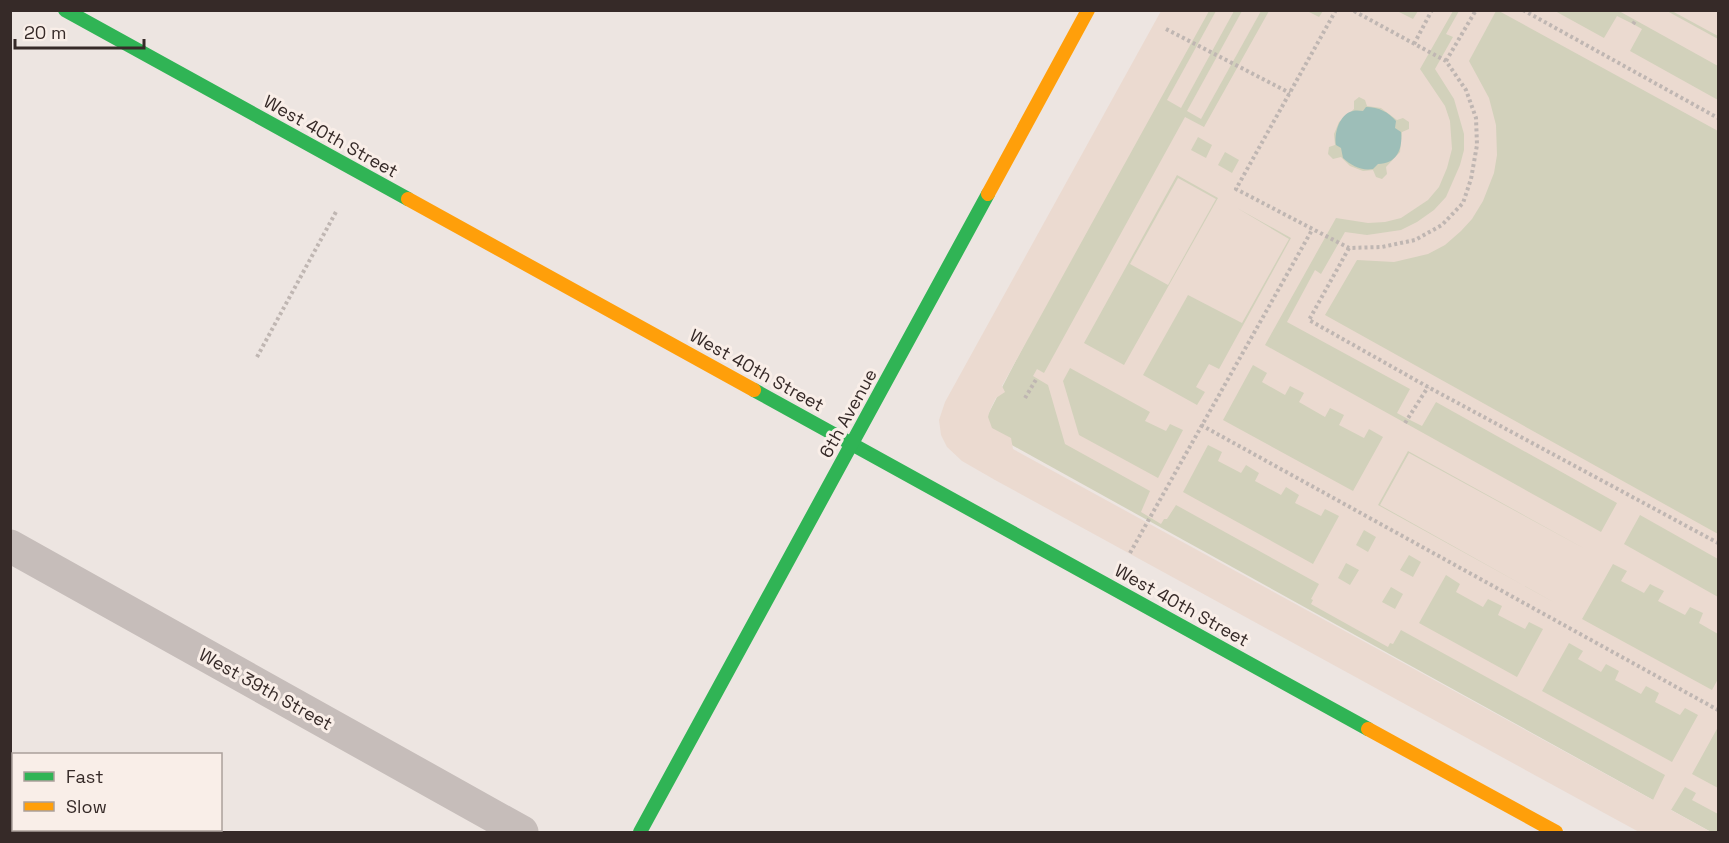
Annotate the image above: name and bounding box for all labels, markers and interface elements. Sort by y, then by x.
scale bar [15,12,144,50]
text: 20 m [24,21,67,44]
street label: West 40th Street [260,90,402,182]
street label: West 40th Street [686,324,828,416]
street label: 6th Avenue [814,364,882,462]
street label: West 40th Street [1111,559,1253,651]
street label: West 39th Street [195,643,337,735]
legend [12,753,222,831]
text: Fast [66,765,103,788]
text: Slow [66,795,107,818]

